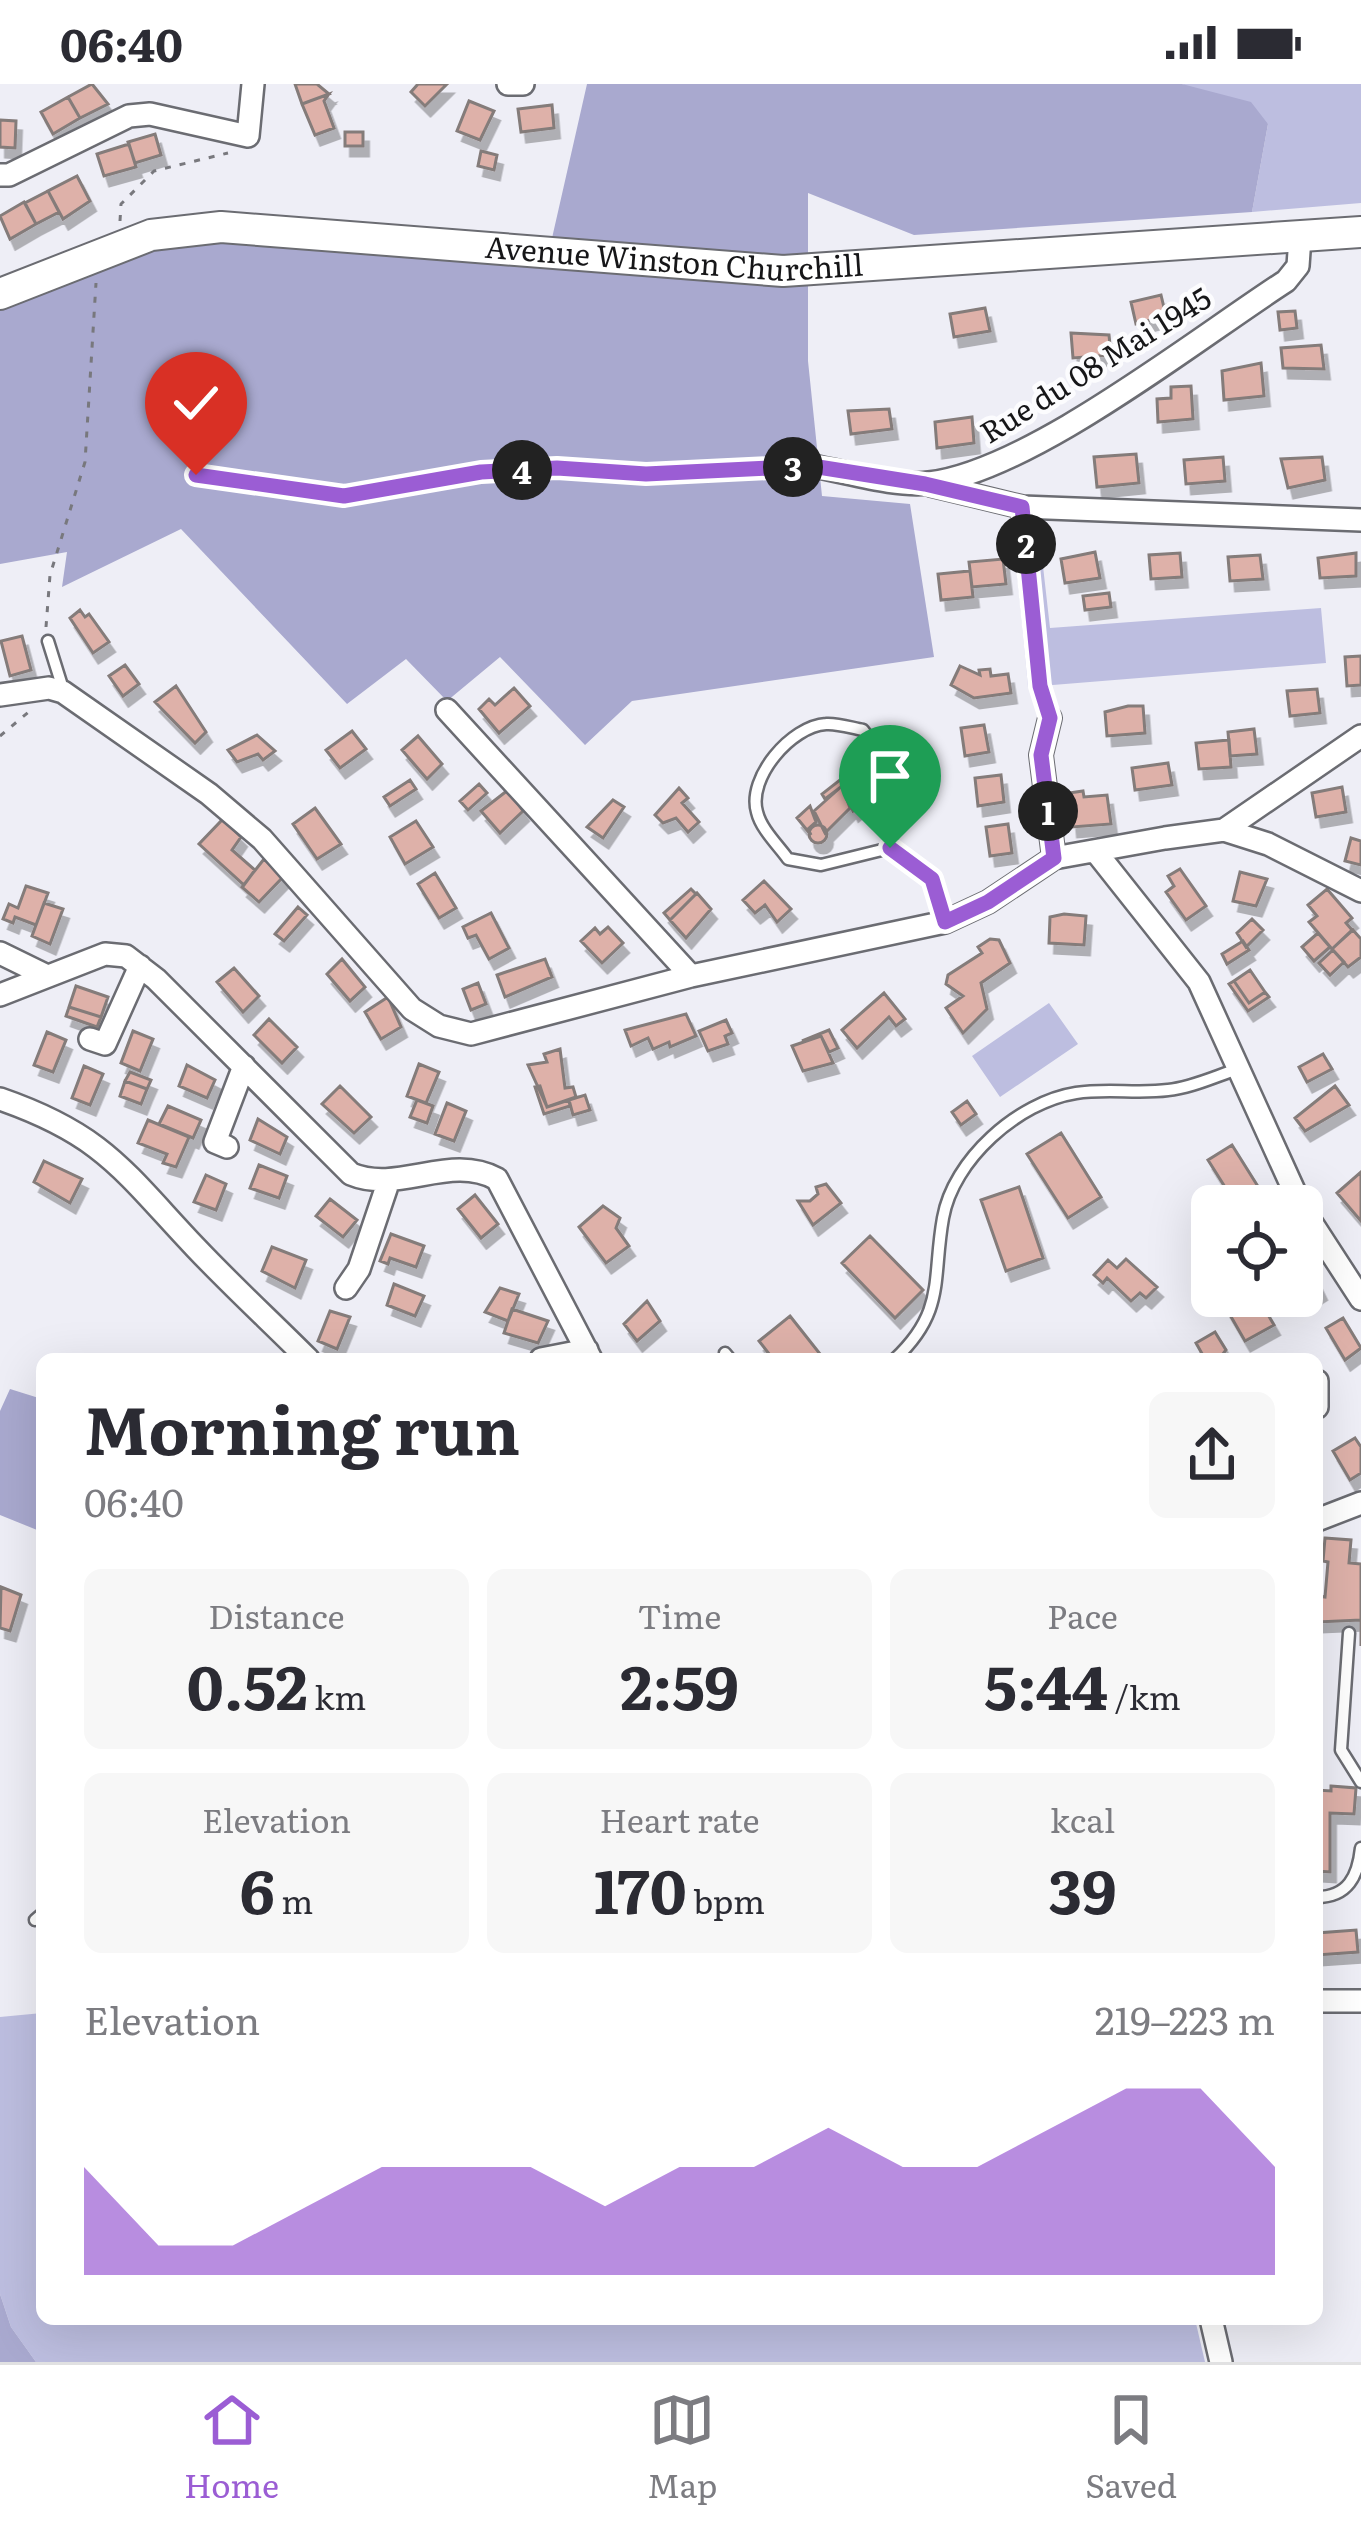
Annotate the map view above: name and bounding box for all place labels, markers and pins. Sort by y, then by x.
pin [145,352,247,475]
pin: 3 [763,437,823,497]
pin: 4 [492,440,552,500]
pin: 2 [996,514,1056,574]
pin [839,725,941,848]
pin: 1 [1018,781,1078,841]

